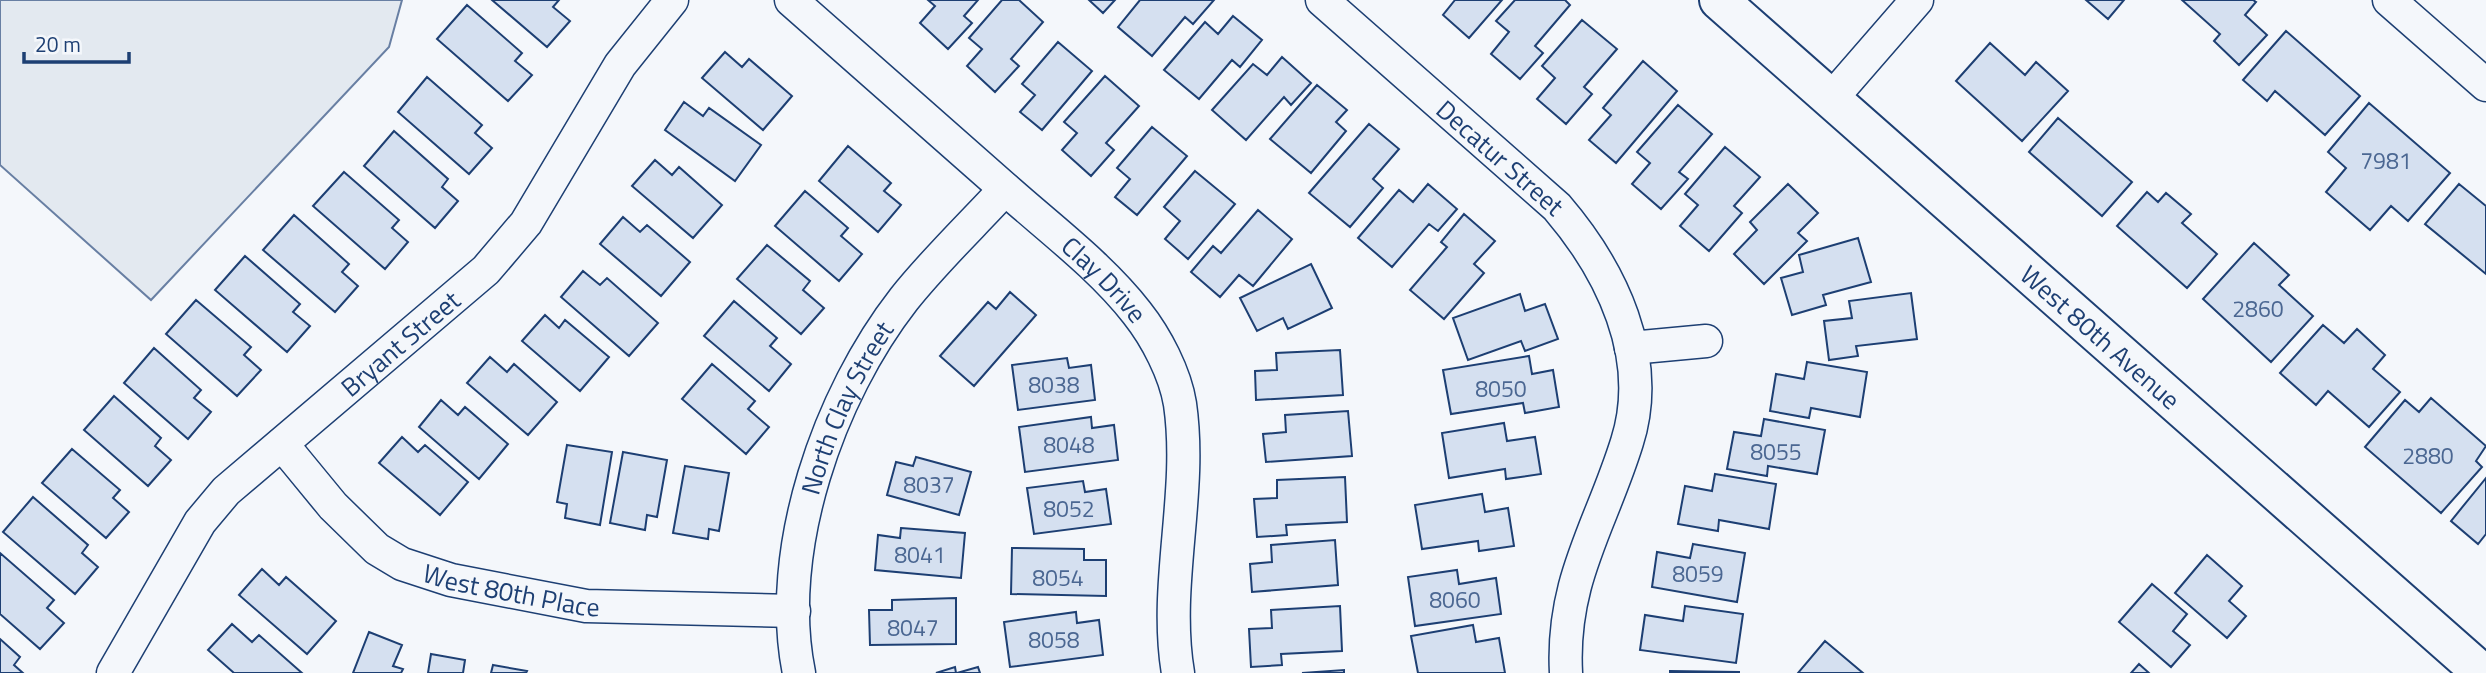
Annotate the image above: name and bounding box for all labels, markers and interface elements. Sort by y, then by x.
scale bar [24,21,130,65]
text: 20 m [35,28,81,60]
street label: Decatur Street [1428,90,1573,225]
house number: 7981 [2360,143,2412,178]
street label: Clay Drive [1053,227,1157,331]
street label: West 80th Avenue [2012,255,2189,418]
street label: Bryant Street [332,281,468,405]
house number: 2860 [2232,291,2284,326]
street label: North Clay Street [790,313,902,499]
house number: 8038 [1028,367,1080,402]
house number: 8050 [1475,371,1527,406]
house number: 8048 [1043,427,1095,462]
house number: 8055 [1750,434,1802,469]
house number: 2880 [2402,438,2454,473]
house number: 8037 [903,467,955,502]
house number: 8052 [1043,491,1095,526]
house number: 8041 [894,537,946,572]
street label: West 80th Place [418,553,600,626]
house number: 8059 [1672,556,1724,591]
house number: 8054 [1032,560,1084,595]
house number: 8060 [1429,582,1481,617]
house number: 8047 [887,610,939,645]
house number: 8058 [1028,622,1080,657]

